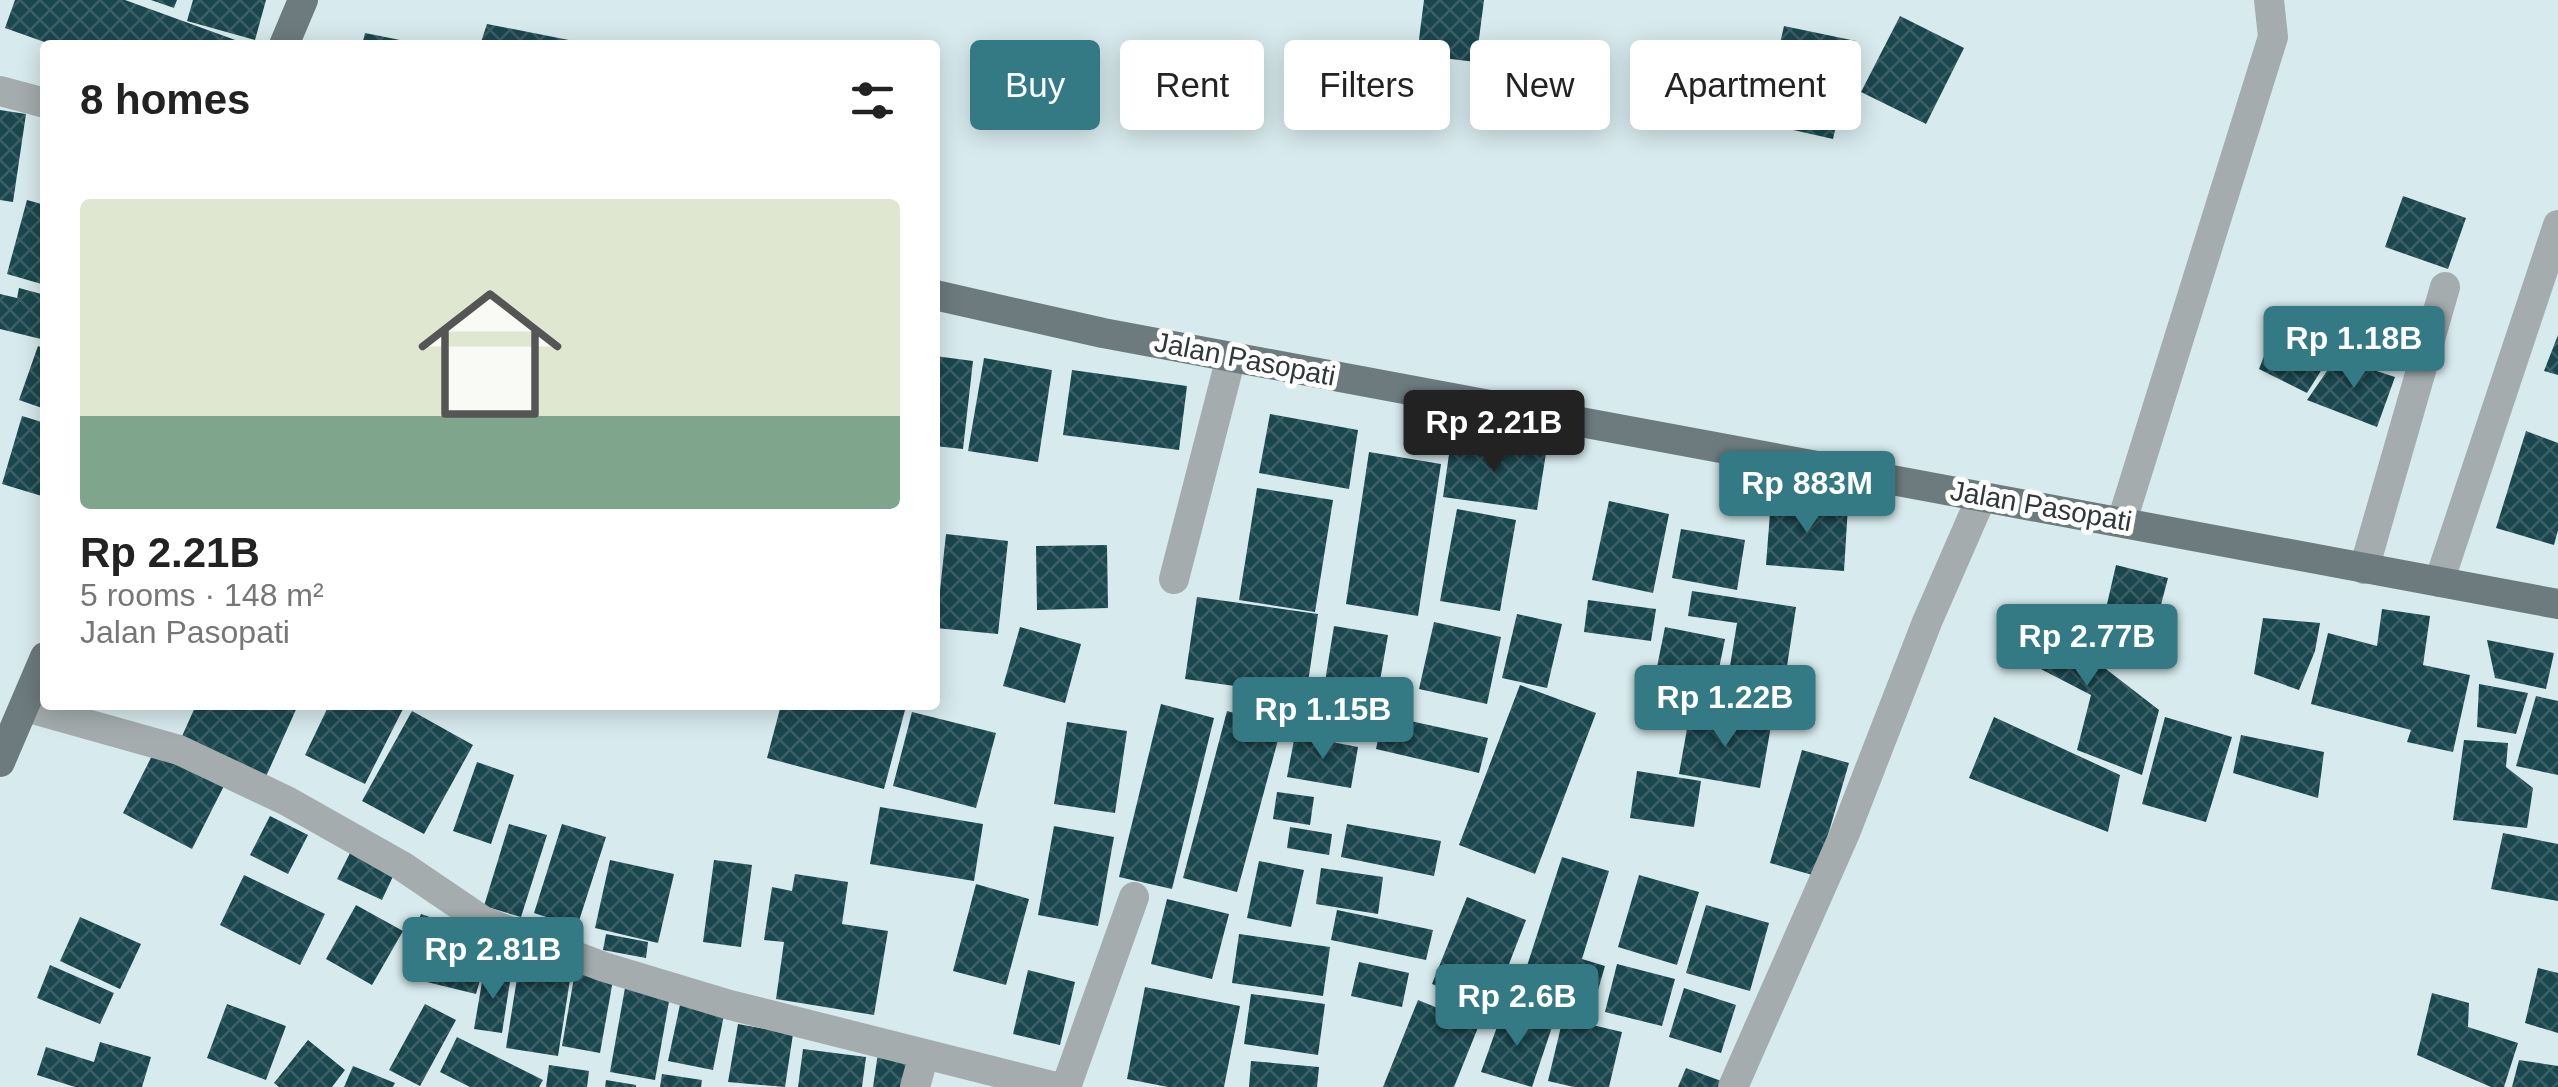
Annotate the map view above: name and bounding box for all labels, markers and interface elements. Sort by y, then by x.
chip: Buy [970,40,1100,130]
chip: Rent [1120,40,1264,130]
chip: Filters [1284,40,1450,130]
chip: New [1470,40,1610,130]
chip: Apartment [1630,40,1861,130]
icon: filters [845,73,900,128]
text: 8 homes [80,76,250,123]
icon: home [400,264,580,444]
pin: Rp 1.18B [2251,306,2457,391]
text: Rp 1.18B [2286,320,2422,356]
street label: Jalan Pasopati [1152,326,1338,392]
pin: Rp 2.21B [1391,390,1597,475]
text: Rp 2.21B [1426,404,1562,440]
pin: Rp 883M [1715,451,1899,536]
text: Rp 883M [1741,465,1873,501]
street label: Jalan Pasopati [1948,475,2134,537]
text: Rp 2.21B [80,529,260,576]
text: 5 rooms · 148 m² [80,577,324,613]
pin: Rp 2.77B [1984,604,2190,689]
text: Jalan Pasopati [80,614,290,650]
text: Rp 2.77B [2019,618,2155,654]
pin: Rp 1.22B [1622,665,1828,750]
pin: Rp 1.15B [1220,677,1426,762]
text: Rp 1.22B [1657,679,1793,715]
text: Rp 1.15B [1255,691,1391,727]
pin: Rp 2.81B [390,917,596,1002]
text: Rp 2.81B [425,931,561,967]
pin: Rp 2.6B [1425,964,1609,1049]
text: Rp 2.6B [1457,978,1577,1014]

